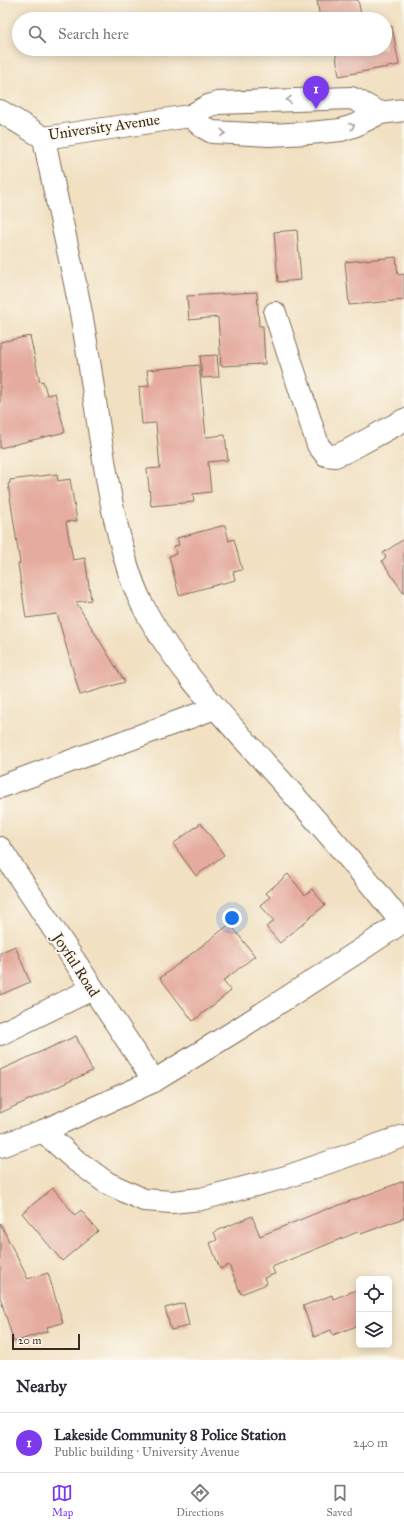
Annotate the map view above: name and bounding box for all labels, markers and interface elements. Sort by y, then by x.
search box [12,12,392,56]
icon: search [26,23,48,45]
text: Search here [58,25,129,43]
pin: 1 [303,76,329,109]
one-way arrow [286,96,292,104]
street label: University Avenue [47,110,161,144]
one-way arrow [349,123,356,131]
one-way arrow [220,129,226,138]
your location [222,908,242,928]
street label: Joyful Road [47,928,104,1001]
map controls [356,1276,392,1348]
button: locate [356,1276,392,1312]
button: layers [356,1312,392,1348]
scale bar [12,1332,80,1351]
text: 20 m [18,1334,41,1347]
text: Nearby [16,1376,67,1397]
text: Lakeside Community 8 Police Station [54,1426,286,1444]
text: 1 [26,1435,32,1451]
text: 240 m [353,1435,388,1451]
text: Public building · University Avenue [54,1444,239,1460]
tab: Map [51,1482,73,1519]
tab: Directions [176,1482,224,1519]
tab: Saved [326,1482,353,1519]

